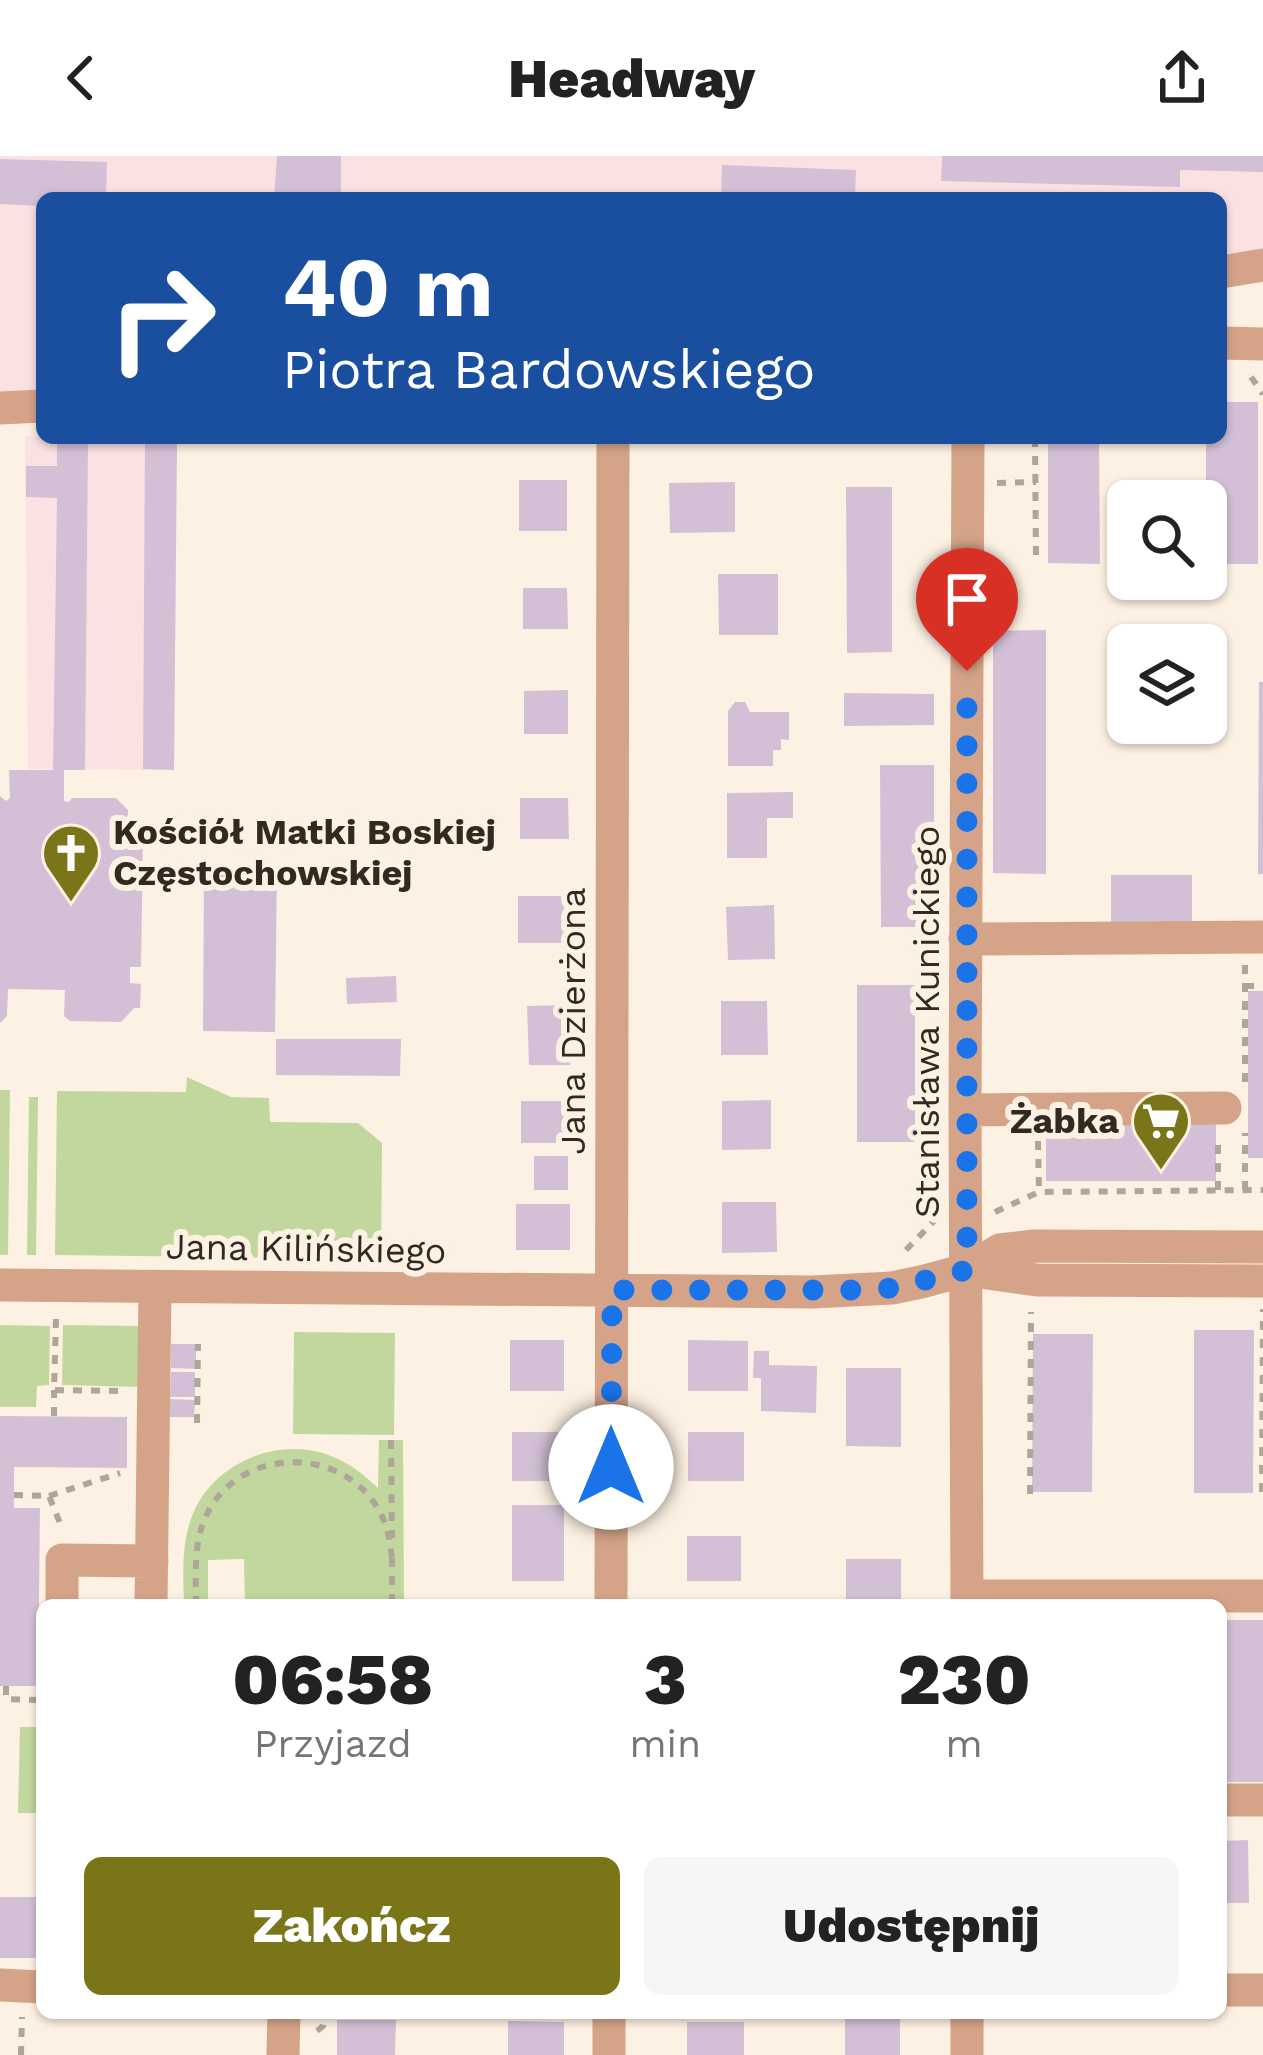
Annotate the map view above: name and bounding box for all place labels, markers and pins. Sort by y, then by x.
pin [916,548,1018,671]
place label: Kościół Matki Boskiej Częstochowskiej [113,811,496,894]
church icon: Kościół Matki Boskiej Częstochowskiej [40,822,102,904]
supermarket icon: Żabka [1130,1090,1192,1172]
place label: Żabka [1010,1100,1119,1142]

